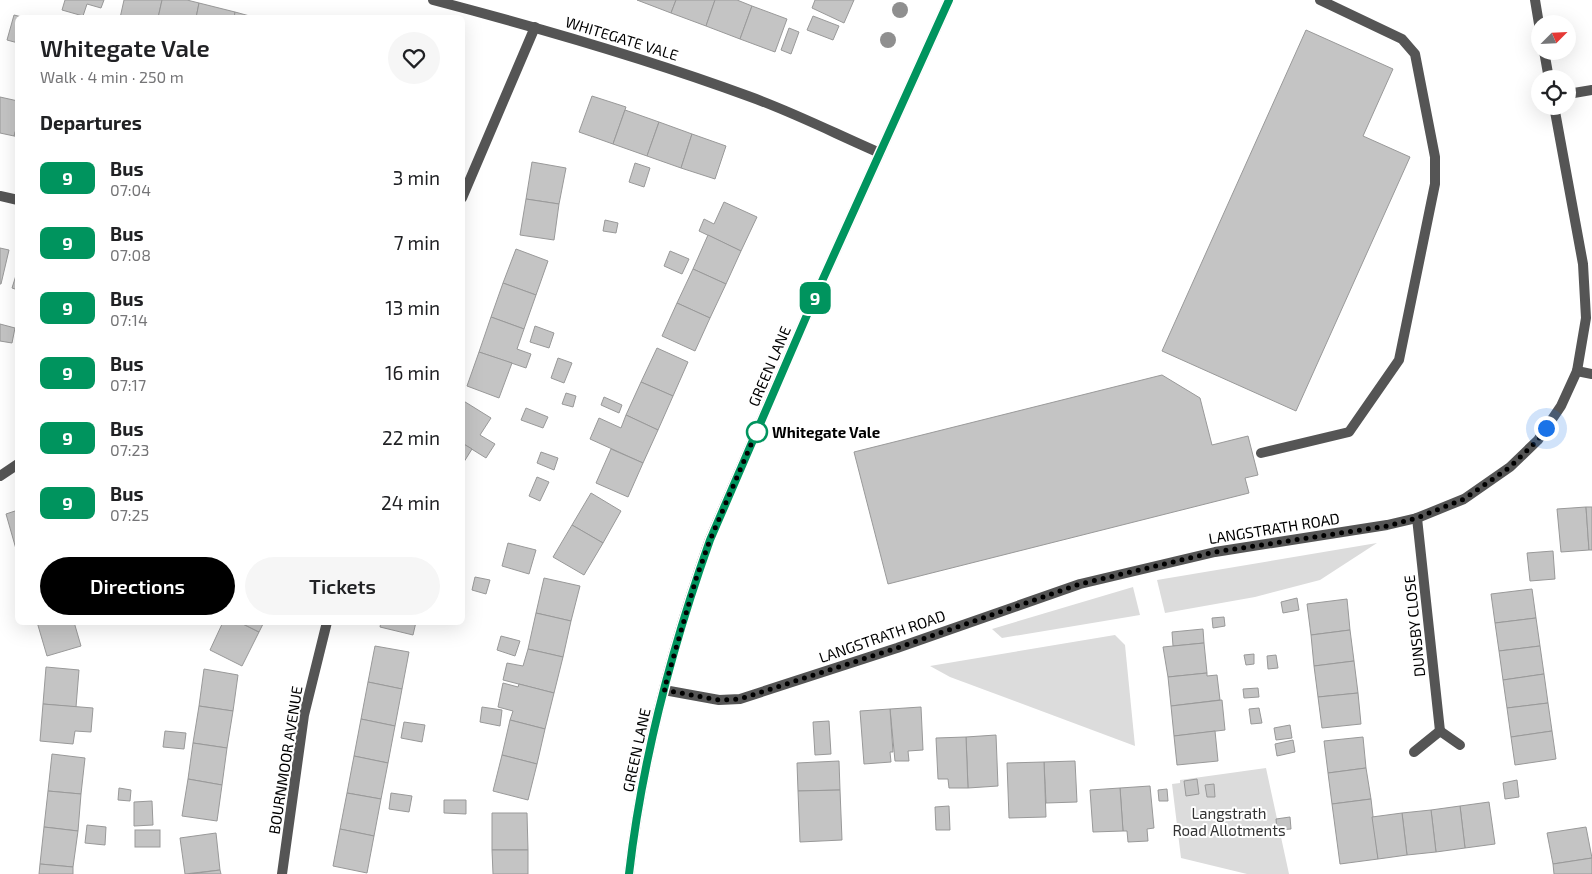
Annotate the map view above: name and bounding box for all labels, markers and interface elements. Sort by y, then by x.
street label: WHITEGATE VALE [563,12,681,64]
north arrow [1531,15,1576,60]
map controls [1531,15,1576,115]
button: heart [388,32,440,84]
text: Whitegate Vale [40,33,210,62]
text: Walk · 4 min · 250 m [40,67,184,86]
button: locate [1531,70,1576,115]
text: Departures [40,111,142,134]
text: Bus [110,157,144,180]
text: 3 min [393,166,440,189]
text: 9 [62,167,73,189]
text: 07:04 [110,180,151,199]
text: Bus [110,222,144,245]
text: 7 min [394,231,440,254]
text: 9 [62,232,73,254]
text: 07:08 [110,245,151,264]
line badge: 9 [799,282,831,314]
text: Bus [110,287,144,310]
text: 9 [810,287,820,309]
text: 13 min [385,296,440,319]
text: 9 [62,297,73,319]
text: 07:14 [110,310,148,329]
street label: GREEN LANE [744,323,794,409]
text: Bus [110,352,144,375]
text: 16 min [385,361,440,384]
text: 9 [62,362,73,384]
text: 07:17 [110,375,146,394]
your location [1534,416,1559,441]
text: Bus [110,417,144,440]
marker: Whitegate Vale [746,421,768,443]
place label: Whitegate Vale [772,423,880,441]
text: 22 min [382,426,440,449]
text: 9 [62,427,73,449]
text: 07:23 [110,440,150,459]
text: Bus [110,482,144,505]
text: 24 min [381,491,440,514]
text: 9 [62,492,73,514]
text: 07:25 [110,505,149,524]
street label: LANGSTRATH ROAD [1207,509,1341,547]
button: Directions [40,557,235,615]
button: Tickets [245,557,440,615]
street label: DUNSBY CLOSE [1400,574,1428,678]
street label: LANGSTRATH ROAD [816,606,948,666]
street label: BOURNMOOR AVENUE [264,685,306,835]
street label: GREEN LANE [618,706,654,794]
park label: Langstrath Road Allotments [1172,804,1286,839]

